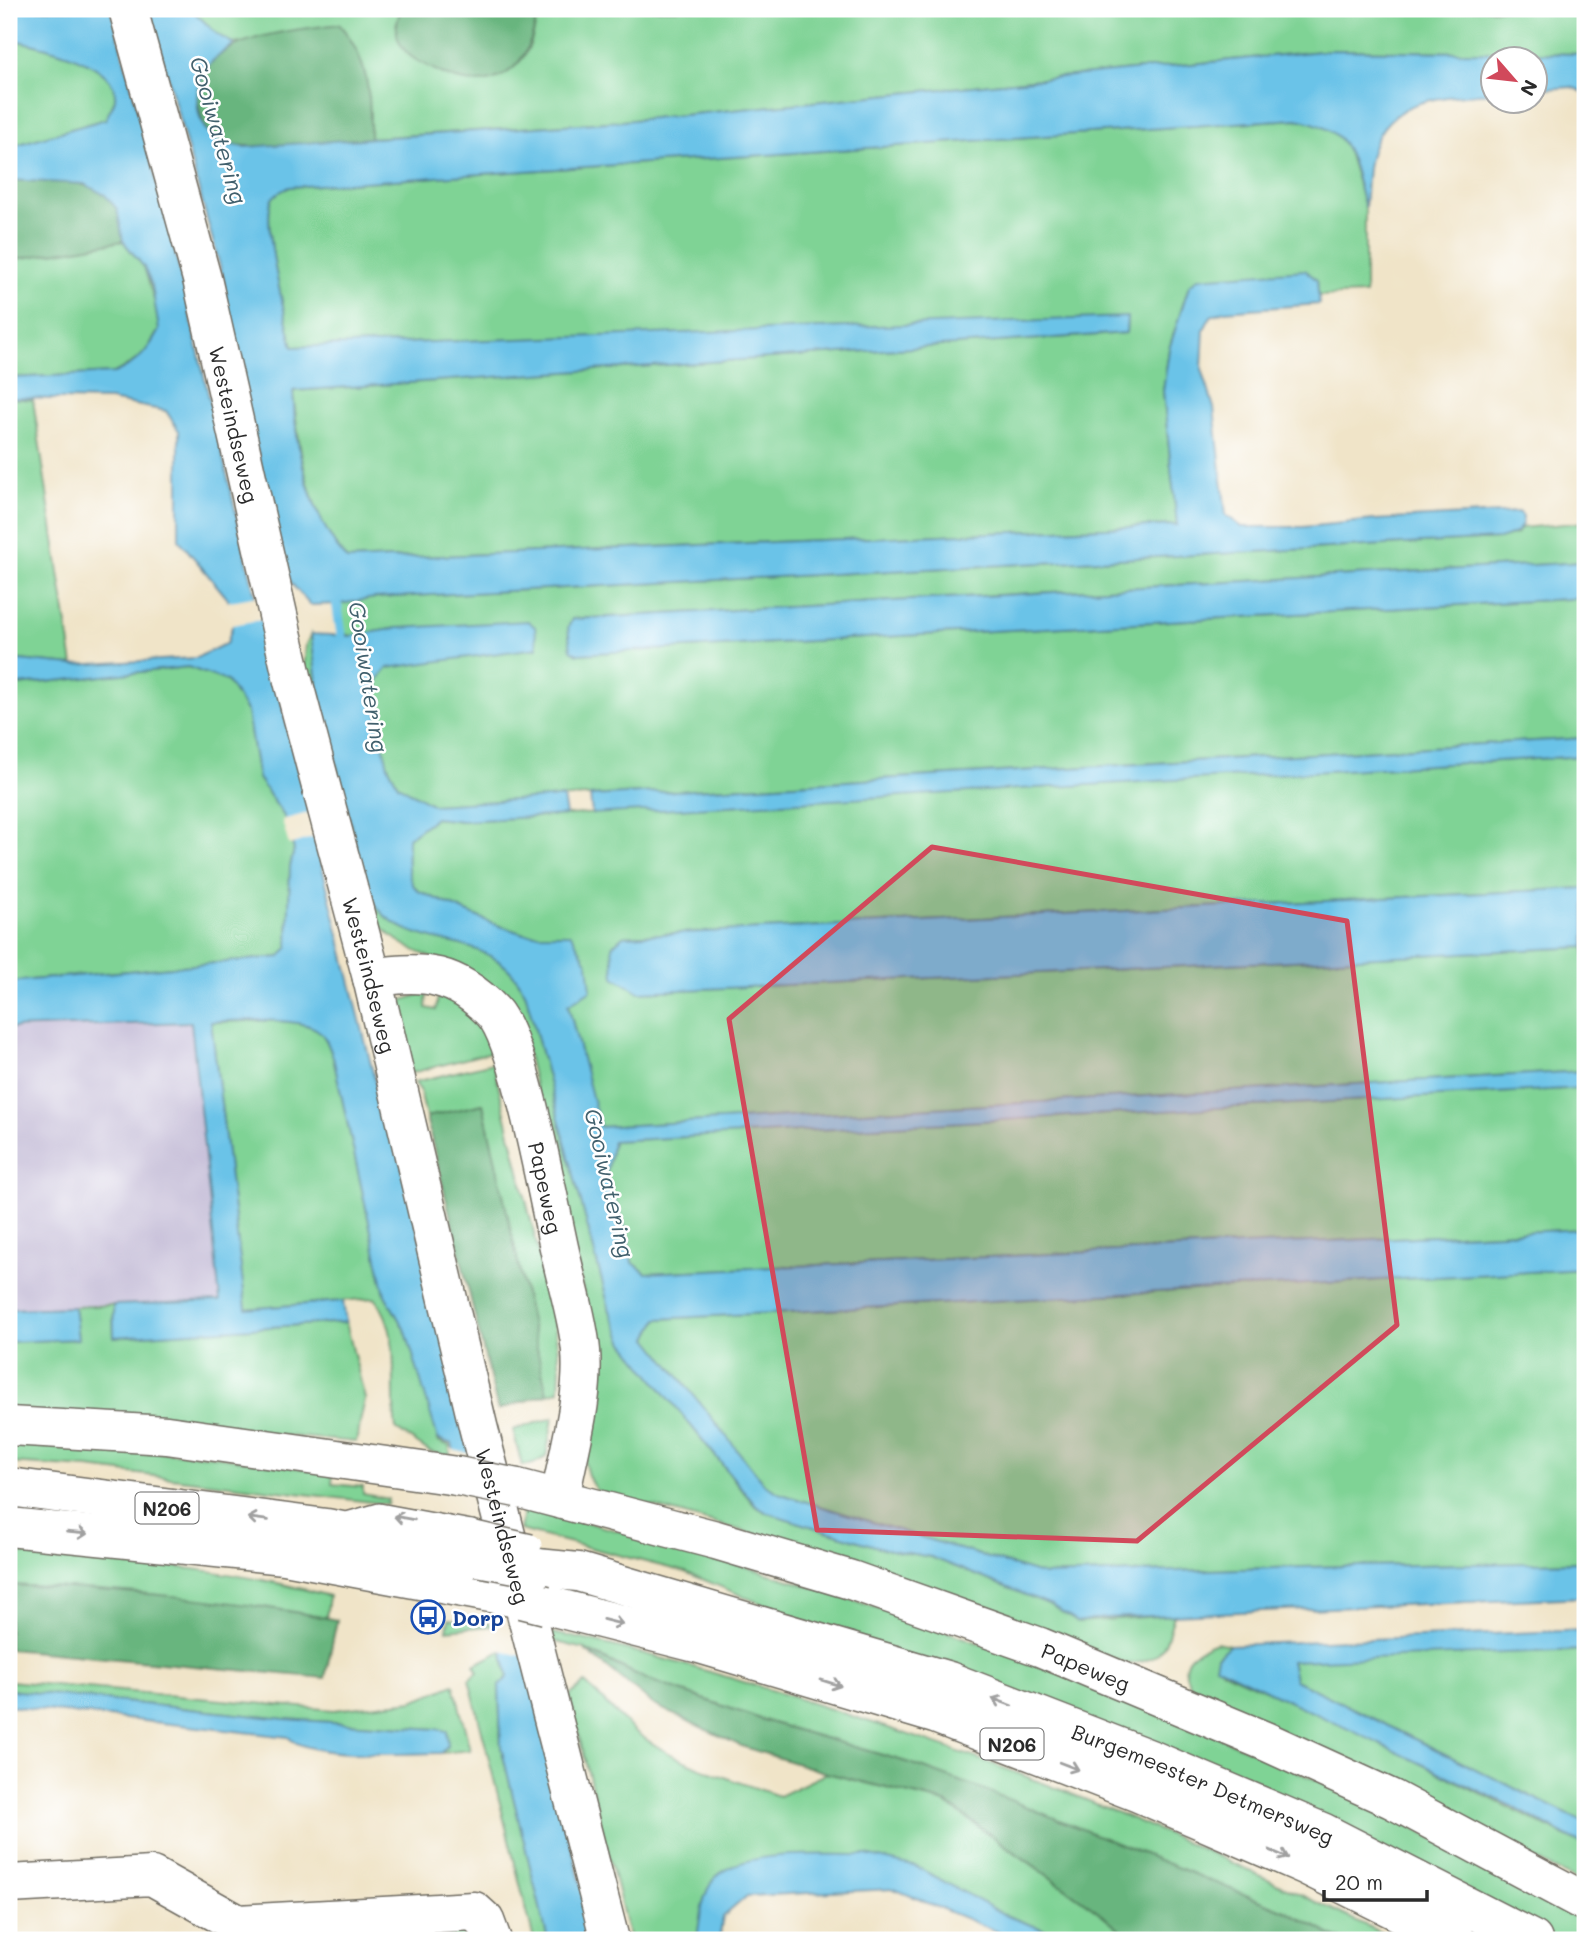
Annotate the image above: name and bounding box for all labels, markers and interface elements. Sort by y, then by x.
north arrow [1478,46,1548,116]
water label: Gooiwatering [184,53,254,207]
text: N [1515,76,1544,100]
street label: Westeindseweg [204,343,266,505]
water label: Gooiwatering [342,599,396,755]
street label: Westeindseweg [337,894,403,1056]
water label: Gooiwatering [578,1105,642,1261]
street label: Papeweg [523,1139,569,1236]
street label: Westeindseweg [471,1445,537,1607]
road number: N206 [136,1492,198,1524]
one-way arrow [393,1511,416,1525]
one-way arrow [248,1513,270,1526]
one-way arrow [65,1527,88,1540]
bus stop icon: Dorp [409,1598,447,1636]
place label: Dorp [452,1604,504,1631]
one-way arrow [601,1616,623,1629]
street label: Papeweg [1038,1636,1134,1697]
one-way arrow [820,1678,842,1691]
one-way arrow [992,1695,1014,1707]
street label: Burgemeester Detmersweg [1068,1717,1339,1850]
road number: N206 [981,1728,1044,1760]
one-way arrow [1058,1761,1080,1774]
one-way arrow [1268,1848,1289,1861]
scale bar [1324,1858,1428,1902]
text: 20 m [1335,1868,1383,1895]

